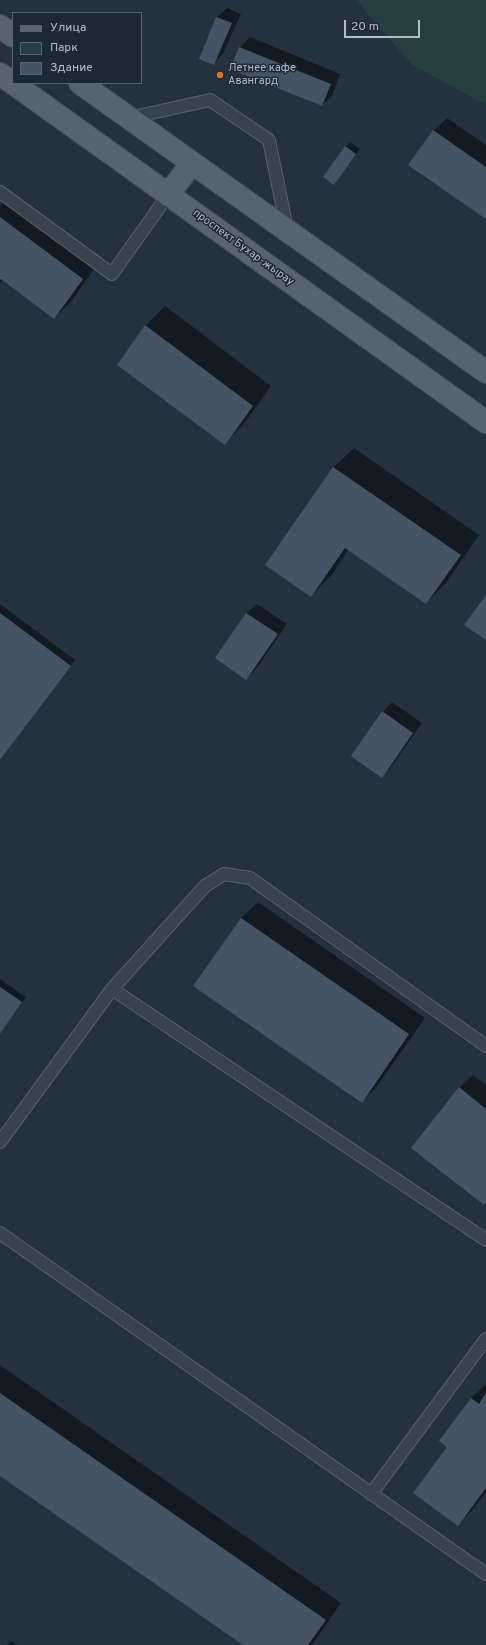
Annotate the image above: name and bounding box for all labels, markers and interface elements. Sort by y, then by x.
legend [12,12,142,84]
scale bar [346,12,422,38]
text: 20 m [351,19,379,35]
text: Улица [50,20,86,36]
text: Парк [50,40,78,56]
text: Здание [50,60,93,76]
place label: Летнее кафе Авангард [228,62,296,88]
marker: Летнее кафе Авангард [215,70,225,80]
street label: проспект Бухар-жырау [190,207,296,289]

